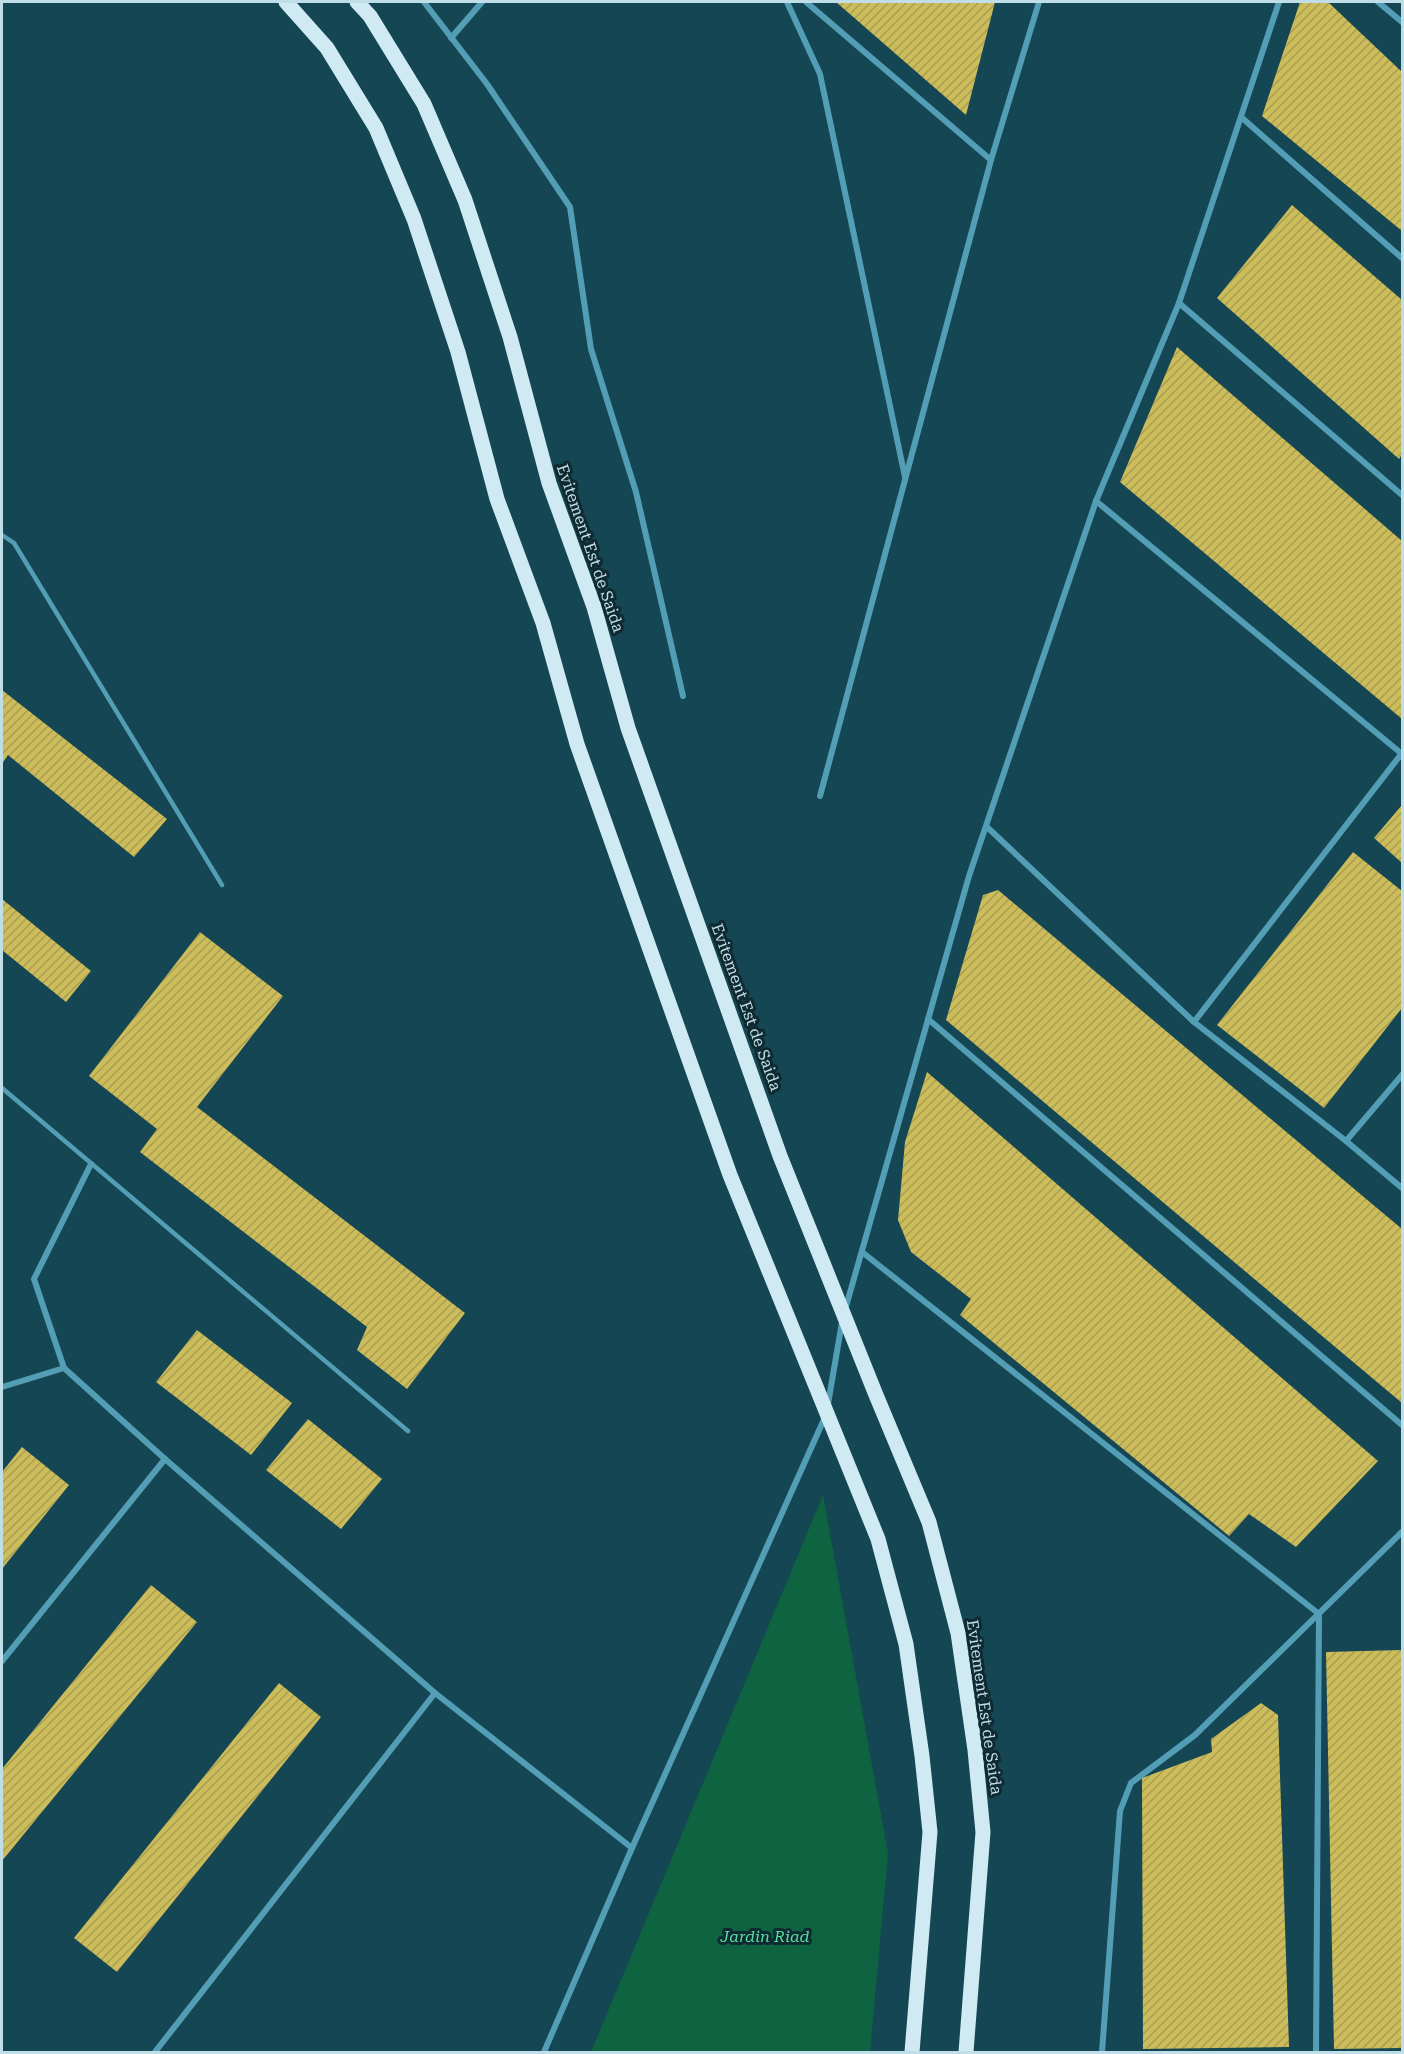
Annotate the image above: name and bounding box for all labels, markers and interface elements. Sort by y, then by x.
street label: Evitement Est de Saida [553,462,628,635]
street label: Evitement Est de Saida [707,921,786,1094]
street label: Evitement Est de Saida [963,1618,1006,1796]
park label: Jardin Riad [720,1927,809,1946]

